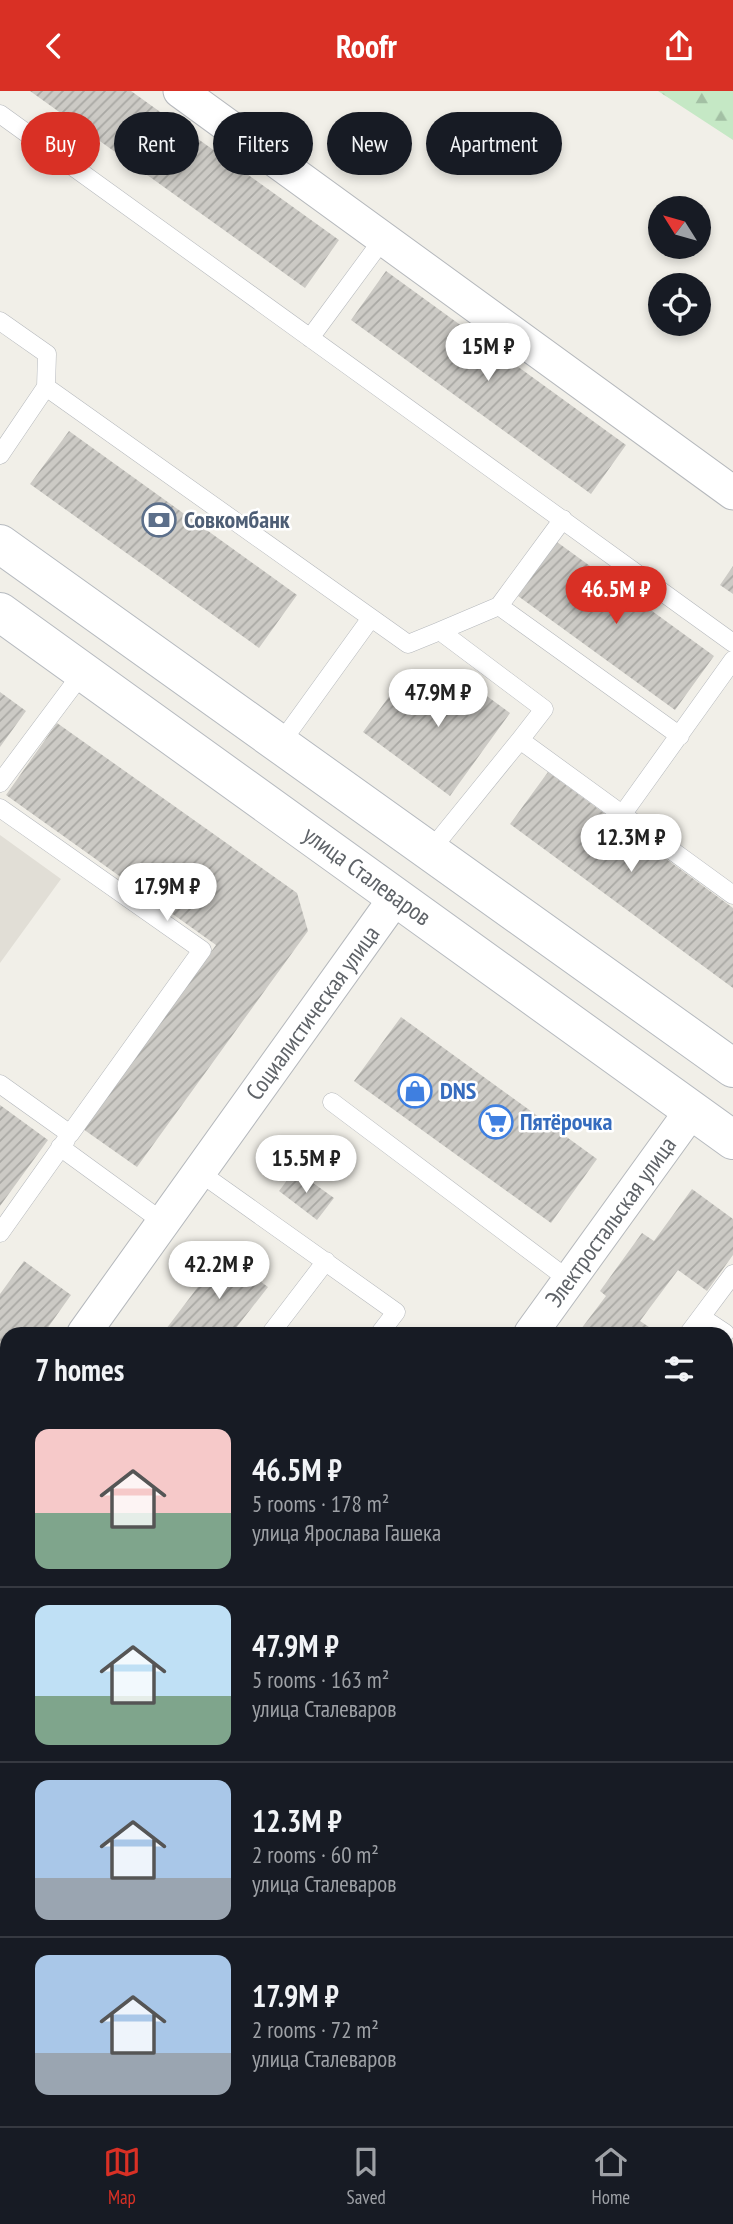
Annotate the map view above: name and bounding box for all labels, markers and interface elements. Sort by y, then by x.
text: Roofr [336,25,397,67]
icon: back [35,27,73,65]
icon: share [660,27,698,65]
chip: Buy [21,112,100,175]
chip: Rent [114,112,199,175]
chip: Filters [213,112,313,175]
chip: New [327,112,412,175]
chip: Apartment [426,112,562,175]
north arrow [648,196,710,259]
map controls [648,196,711,336]
button: locate [648,273,711,336]
pin: 15M ₽ [439,323,537,383]
text: 15M ₽ [462,331,514,360]
bank icon: Совкомбанк [140,501,178,539]
place label: Совкомбанк [184,504,290,535]
pin: 46.5M ₽ [551,567,681,626]
text: 46.5M ₽ [582,574,650,603]
pin: 47.9M ₽ [373,669,503,729]
text: 47.9M ₽ [405,677,471,706]
pin: 12.3M ₽ [566,815,696,874]
street label: улица Сталеваров [297,819,437,932]
text: 12.3M ₽ [597,822,665,851]
pin: 17.9M ₽ [102,863,232,923]
text: 17.9M ₽ [134,871,200,900]
street label: Социалистическая улица [239,919,386,1106]
shop icon: DNS [396,1072,434,1110]
place label: DNS [440,1075,476,1106]
supermarket icon: Пятёрочка [477,1103,515,1141]
place label: Пятёрочка [520,1106,612,1137]
street label: Электростальская улица [538,1130,683,1313]
pin: 15.5M ₽ [241,1135,371,1195]
text: 15.5M ₽ [272,1143,340,1172]
pin: 42.2M ₽ [154,1241,284,1301]
text: 42.2M ₽ [185,1249,253,1278]
text: 7 homes [35,1350,124,1389]
icon: filters [660,1350,698,1388]
text: 46.5M ₽ [252,1450,342,1489]
icon: home [91,1457,175,1541]
text: 5 rooms · 178 m² [252,1489,389,1518]
text: улица Ярослава Гашека [252,1518,441,1547]
text: 47.9M ₽ [252,1626,339,1665]
icon: home [91,1633,175,1717]
text: 5 rooms · 163 m² [252,1665,389,1694]
text: улица Сталеваров [252,1694,397,1723]
text: 12.3M ₽ [252,1801,342,1840]
icon: home [91,1808,175,1892]
text: 2 rooms · 60 m² [252,1840,379,1869]
text: улица Сталеваров [252,1869,397,1898]
text: 17.9M ₽ [252,1976,339,2015]
icon: home [91,1983,175,2067]
text: 2 rooms · 72 m² [252,2015,379,2044]
text: улица Сталеваров [252,2044,397,2073]
tab: Map [103,2143,141,2209]
tab: Saved [347,2143,386,2209]
tab: Home [592,2143,630,2209]

